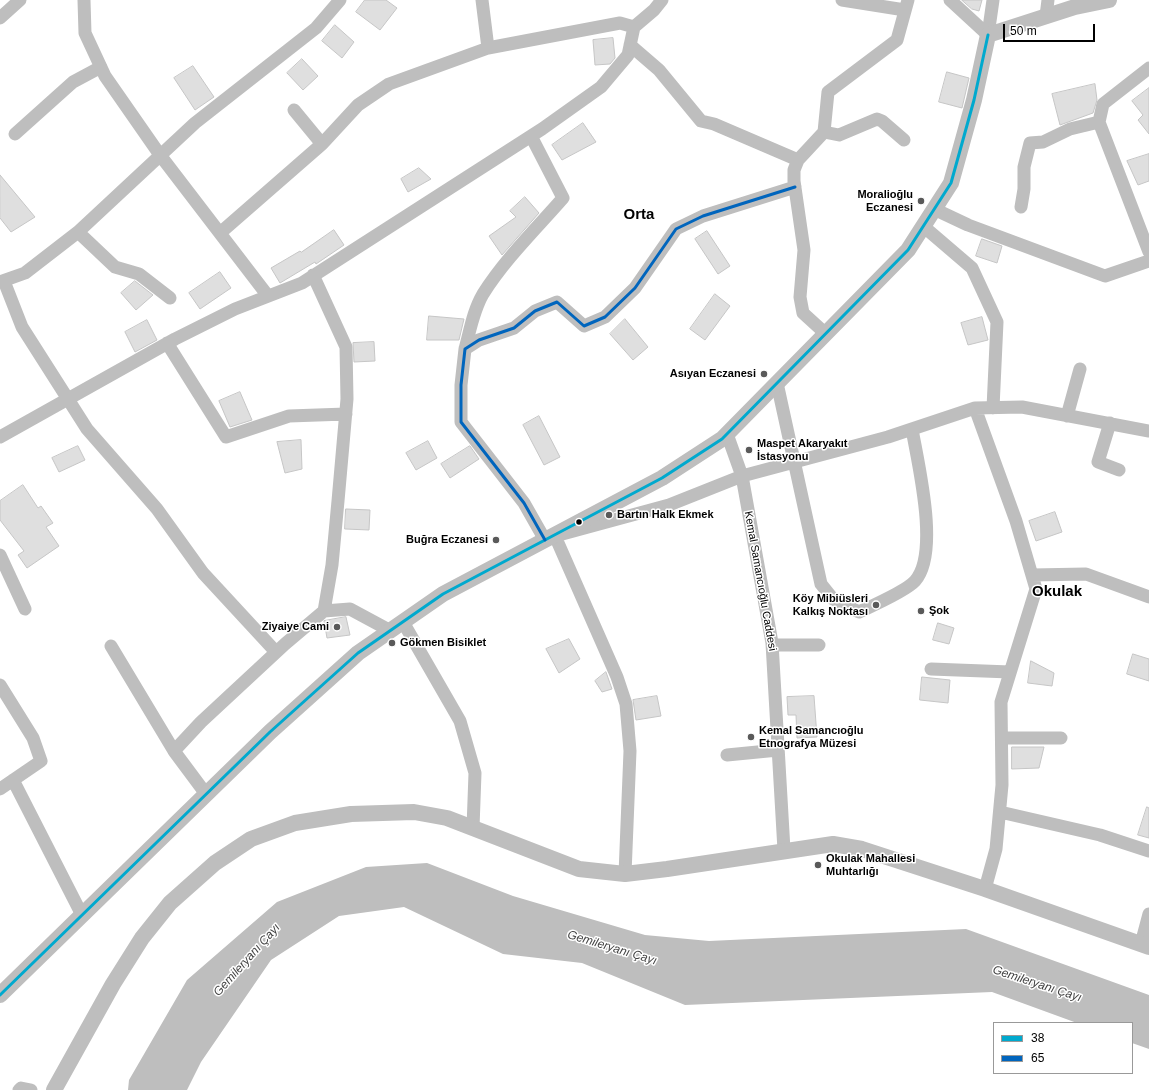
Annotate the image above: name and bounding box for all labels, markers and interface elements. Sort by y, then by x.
scale bar [1005,16,1097,42]
text: 50 m [1010,24,1037,38]
place label: Moralioğlu Eczanesi [857,188,913,214]
marker: Moralioğlu Eczanesi [916,196,926,206]
district label: Orta [624,206,654,224]
place label: Asıyan Eczanesi [670,367,756,381]
marker: Asıyan Eczanesi [759,369,769,379]
place label: Maspet Akaryakıt İstasyonu [757,437,847,463]
marker: Maspet Akaryakıt İstasyonu [744,445,754,455]
place label: Bartın Halk Ekmek [617,508,714,522]
marker: Bartın Halk Ekmek [604,510,614,520]
street label: Kemal Samancıoğlu Caddesi [741,510,779,652]
unlabelled marker [574,517,584,527]
place label: Buğra Eczanesi [406,533,488,547]
marker: Buğra Eczanesi [491,535,501,545]
district label: Okulak [1032,583,1082,601]
place label: Köy Mibiüsleri Kalkış Noktası [793,592,868,618]
marker: Köy Mibiüsleri Kalkış Noktası [871,600,881,610]
place label: Şok [929,604,949,618]
marker: Şok [916,606,926,616]
place label: Ziyaiye Cami [262,620,329,634]
marker: Ziyaiye Cami [332,622,342,632]
place label: Gökmen Bisiklet [400,636,486,650]
marker: Gökmen Bisiklet [387,638,397,648]
place label: Kemal Samancıoğlu Etnografya Müzesi [759,724,864,750]
marker: Kemal Samancıoğlu Etnografya Müzesi [746,732,756,742]
place label: Okulak Mahallesi Muhtarlığı [826,852,915,878]
marker: Okulak Mahallesi Muhtarlığı [813,860,823,870]
water label: Gemileryanı Çayı [211,921,283,999]
water label: Gemileryanı Çayı [566,928,658,968]
water label: Gemileryanı Çayı [991,963,1083,1005]
legend [993,1022,1133,1074]
text: 38 [1031,1031,1044,1045]
text: 65 [1031,1051,1044,1065]

